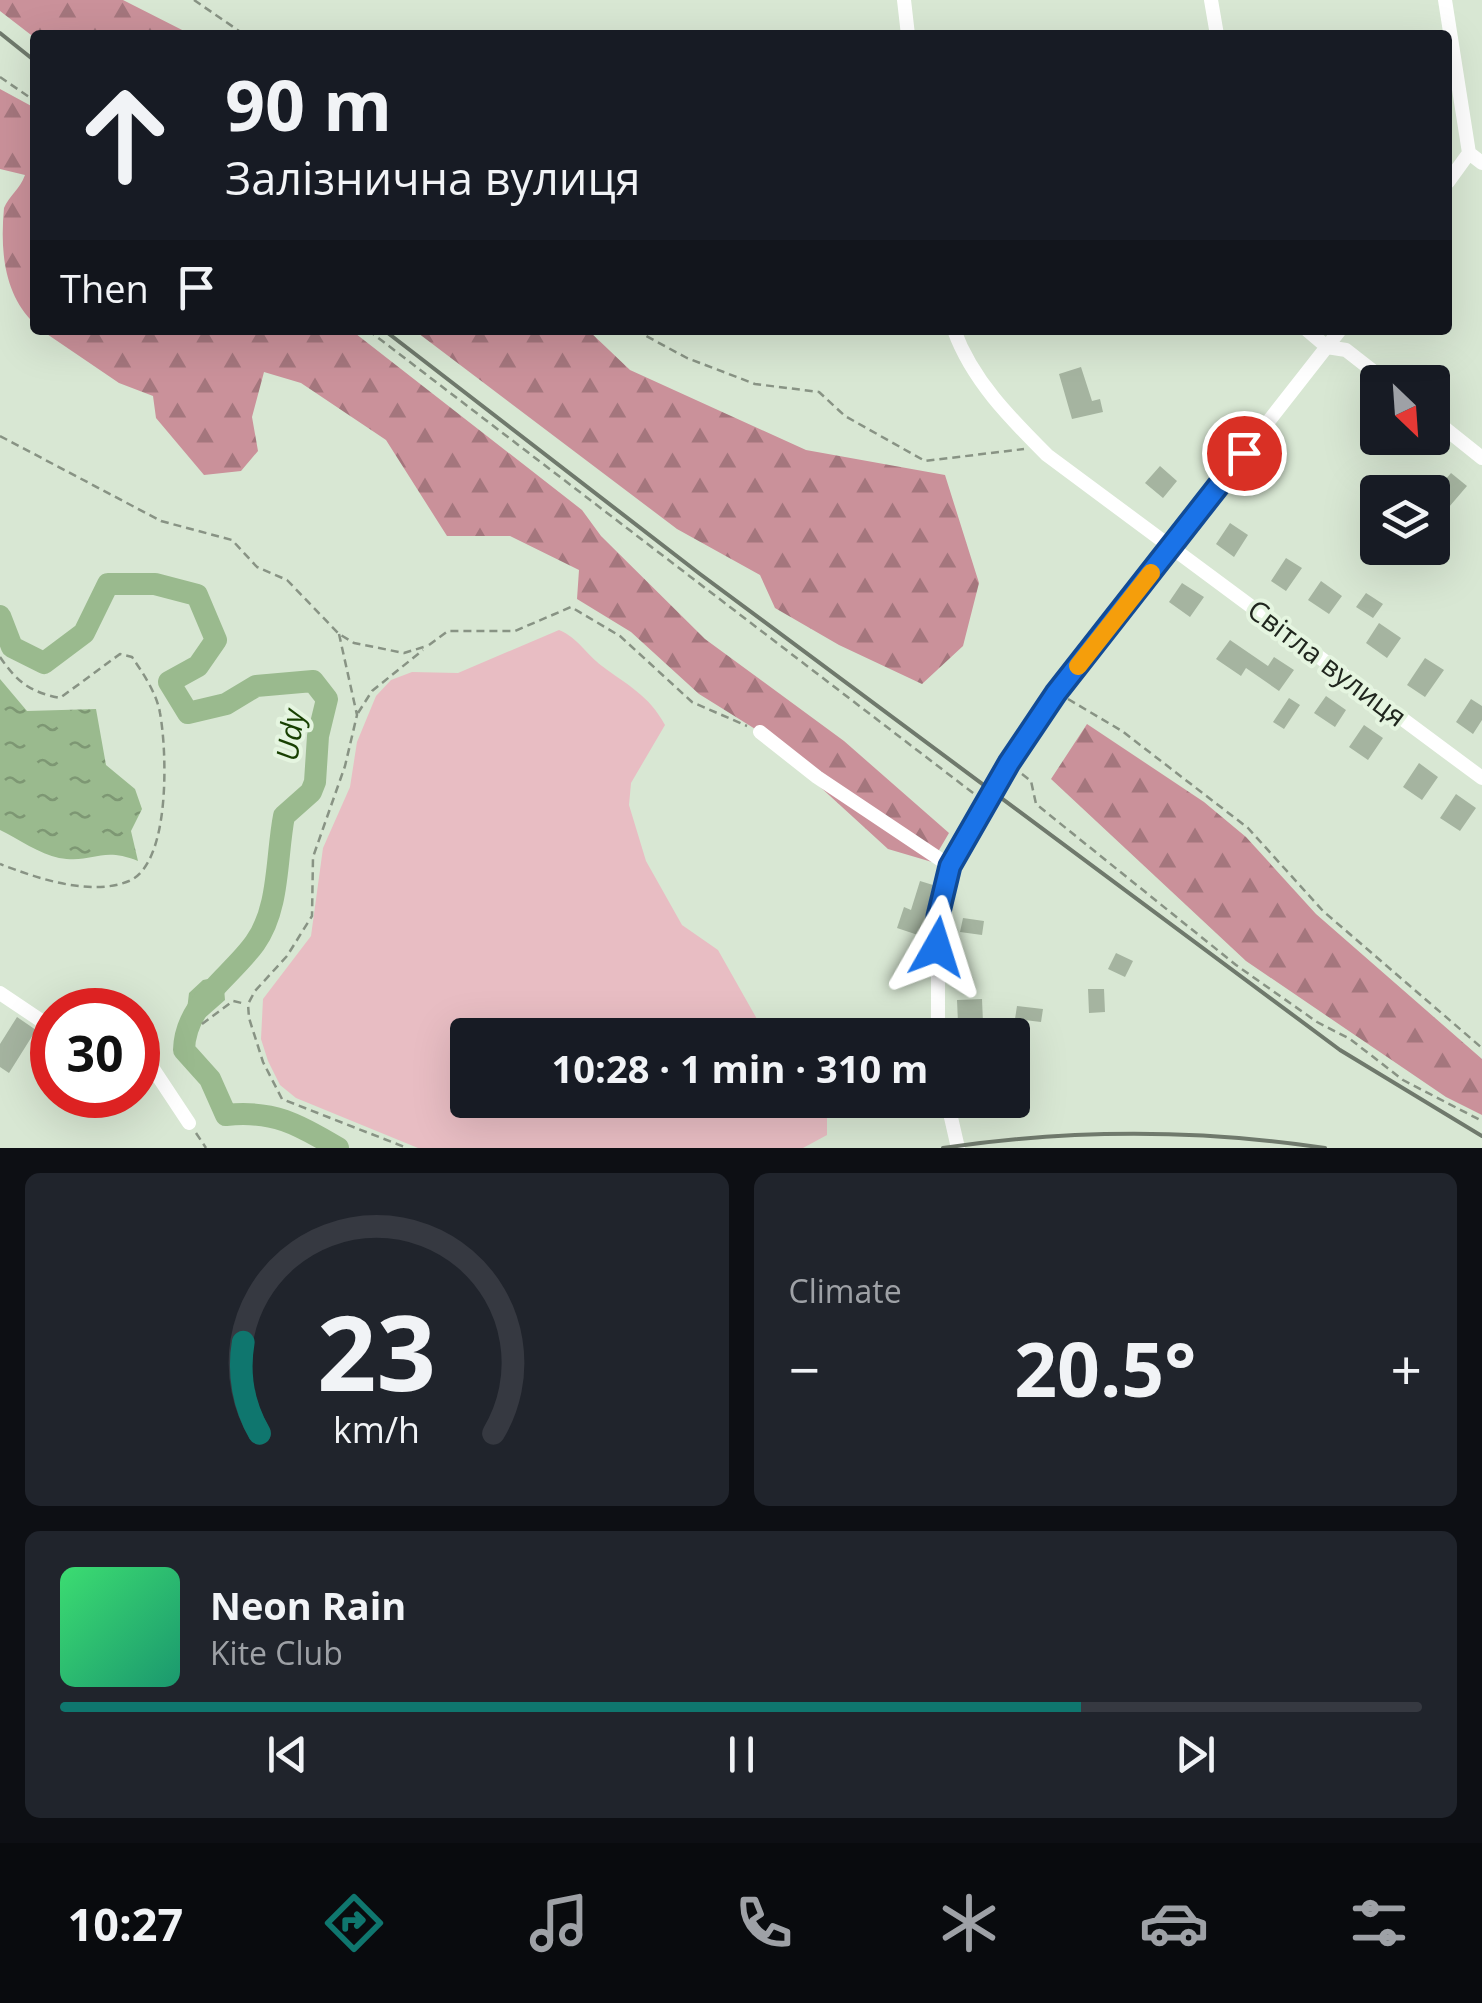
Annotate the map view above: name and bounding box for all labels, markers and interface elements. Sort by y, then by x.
text: 90 m [225,56,392,152]
icon: ahead [60,70,190,200]
text: Залізнична вулиця [225,147,641,208]
icon: arrive [169,260,224,315]
text: Then [60,262,149,314]
north arrow [1360,365,1450,455]
map controls [1360,365,1450,565]
pin [1202,411,1287,496]
icon: arrive [1217,426,1272,481]
button: layers [1360,475,1450,565]
street label: Світла вулиця [1240,590,1415,734]
water label: Udy [266,704,314,763]
position arrow [885,895,989,999]
speed limit sign: 30 [30,988,160,1118]
text: 10:28 · 1 min · 310 m [552,1042,928,1094]
text: Climate [789,1269,902,1312]
text: 23 [317,1280,436,1421]
text: 20.5° [1014,1317,1196,1419]
text: − [789,1331,820,1406]
text: + [1391,1331,1422,1406]
text: km/h [333,1405,420,1453]
text: Neon Rain [210,1579,406,1631]
text: Kite Club [210,1631,343,1674]
icon: previous [260,1727,315,1782]
icon: pause [714,1727,769,1782]
icon: next [1168,1727,1223,1782]
icon: directions [319,1888,389,1958]
icon: music [524,1888,594,1958]
icon: phone [729,1888,799,1958]
icon: climate [934,1888,1004,1958]
icon: car [1139,1888,1209,1958]
icon: filters [1344,1888,1414,1958]
text: 10:27 [68,1893,183,1954]

